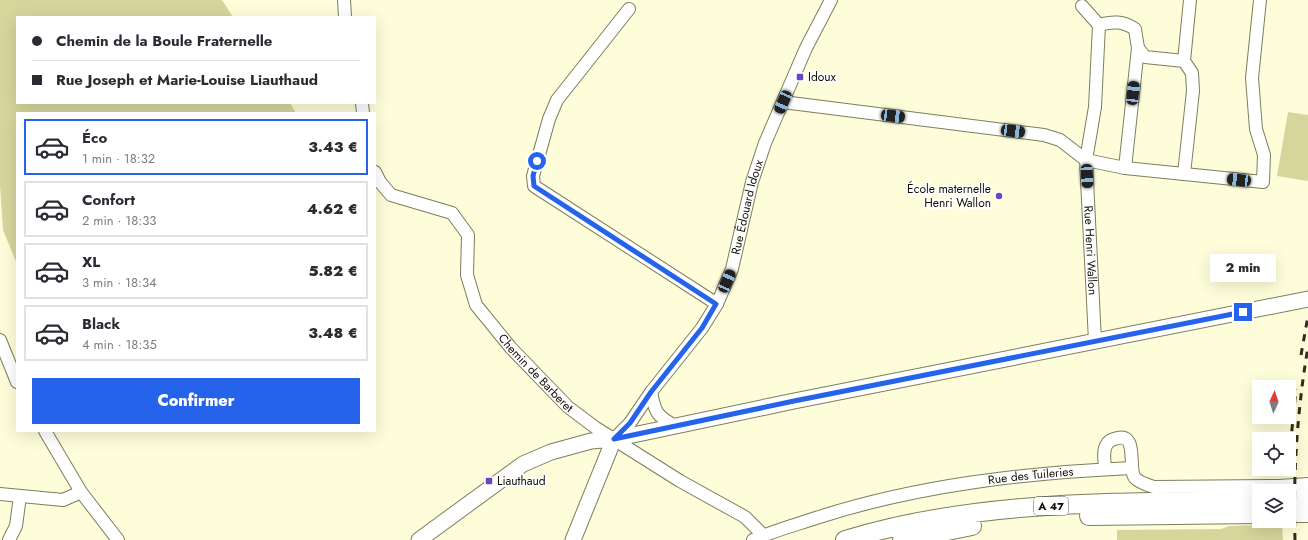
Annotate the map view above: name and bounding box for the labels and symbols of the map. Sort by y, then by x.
place label: Idoux [808,68,837,86]
marker: Idoux [795,72,805,82]
car [1126,80,1140,106]
car [773,89,793,115]
car [880,109,906,123]
car [1000,124,1026,138]
route start [528,152,546,170]
street label: Rue Édouard Idoux [727,156,768,256]
car [1080,164,1094,188]
car [1226,173,1252,187]
place label: École maternelle Henri Wallon [907,180,991,212]
marker: École maternelle Henri Wallon [994,191,1004,201]
street label: Rue Henri Wallon [1079,205,1102,295]
callout: 2 min [1210,254,1276,282]
car [717,268,737,294]
route end [1234,303,1252,321]
street label: Chemin de Barberet [494,330,577,417]
north arrow [1252,380,1296,424]
street label: Rue des Tuileries [987,462,1074,489]
place label: Liauthaud [497,472,546,490]
marker: Liauthaud [484,476,494,486]
road number: A 47 [1034,497,1068,515]

